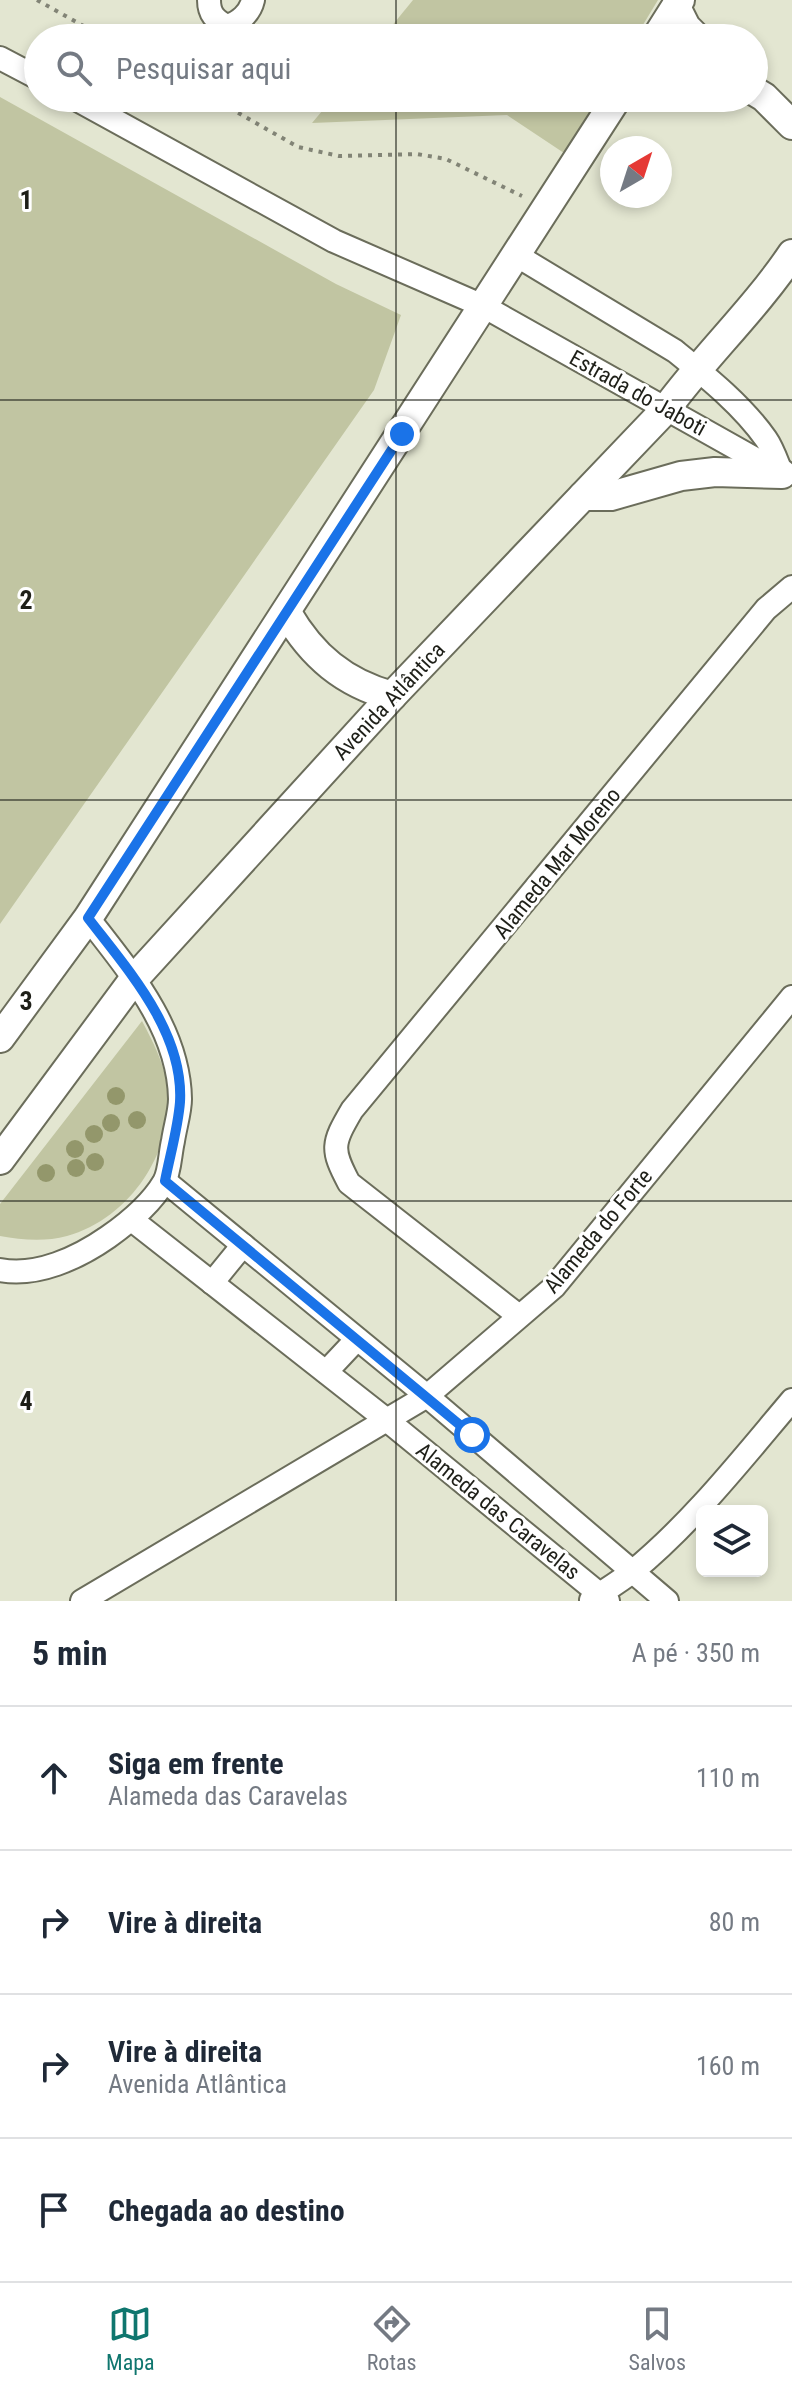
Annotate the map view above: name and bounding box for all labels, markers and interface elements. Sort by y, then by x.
search box [24,24,768,112]
icon: search [52,46,96,90]
text: Pesquisar aqui [116,51,291,86]
north arrow [600,136,672,208]
text: 1 [19,185,33,215]
street label: Estrada do Jaboti [565,345,711,441]
route end [384,416,420,452]
text: 2 [19,585,33,615]
street label: Avenida Atlântica [328,637,450,765]
street label: Alameda Mar Moreno [489,783,625,943]
text: 3 [19,986,33,1016]
street label: Alameda do Forte [539,1164,657,1298]
text: 4 [19,1386,33,1416]
route start [454,1417,490,1453]
street label: Alameda das Caravelas [411,1437,585,1585]
map controls [696,1505,768,1577]
button: layers [696,1505,768,1577]
text: 5 min [32,1633,108,1673]
text: A pé · 350 m [632,1638,760,1668]
text: Siga em frente [108,1746,284,1781]
icon: ahead [32,1756,76,1800]
text: 110 m [696,1763,760,1793]
text: Alameda das Caravelas [108,1781,348,1811]
icon: right [32,1900,76,1944]
text: Vire à direita [108,1905,262,1940]
text: 80 m [709,1907,760,1937]
text: Vire à direita [108,2034,262,2069]
icon: right [32,2044,76,2088]
text: 160 m [696,2051,760,2081]
text: Avenida Atlântica [108,2069,287,2099]
icon: arrive [32,2188,76,2232]
text: Chegada ao destino [108,2193,345,2228]
tab: Mapa [106,2302,155,2375]
tab: Rotas [367,2302,417,2375]
tab: Salvos [629,2302,686,2375]

